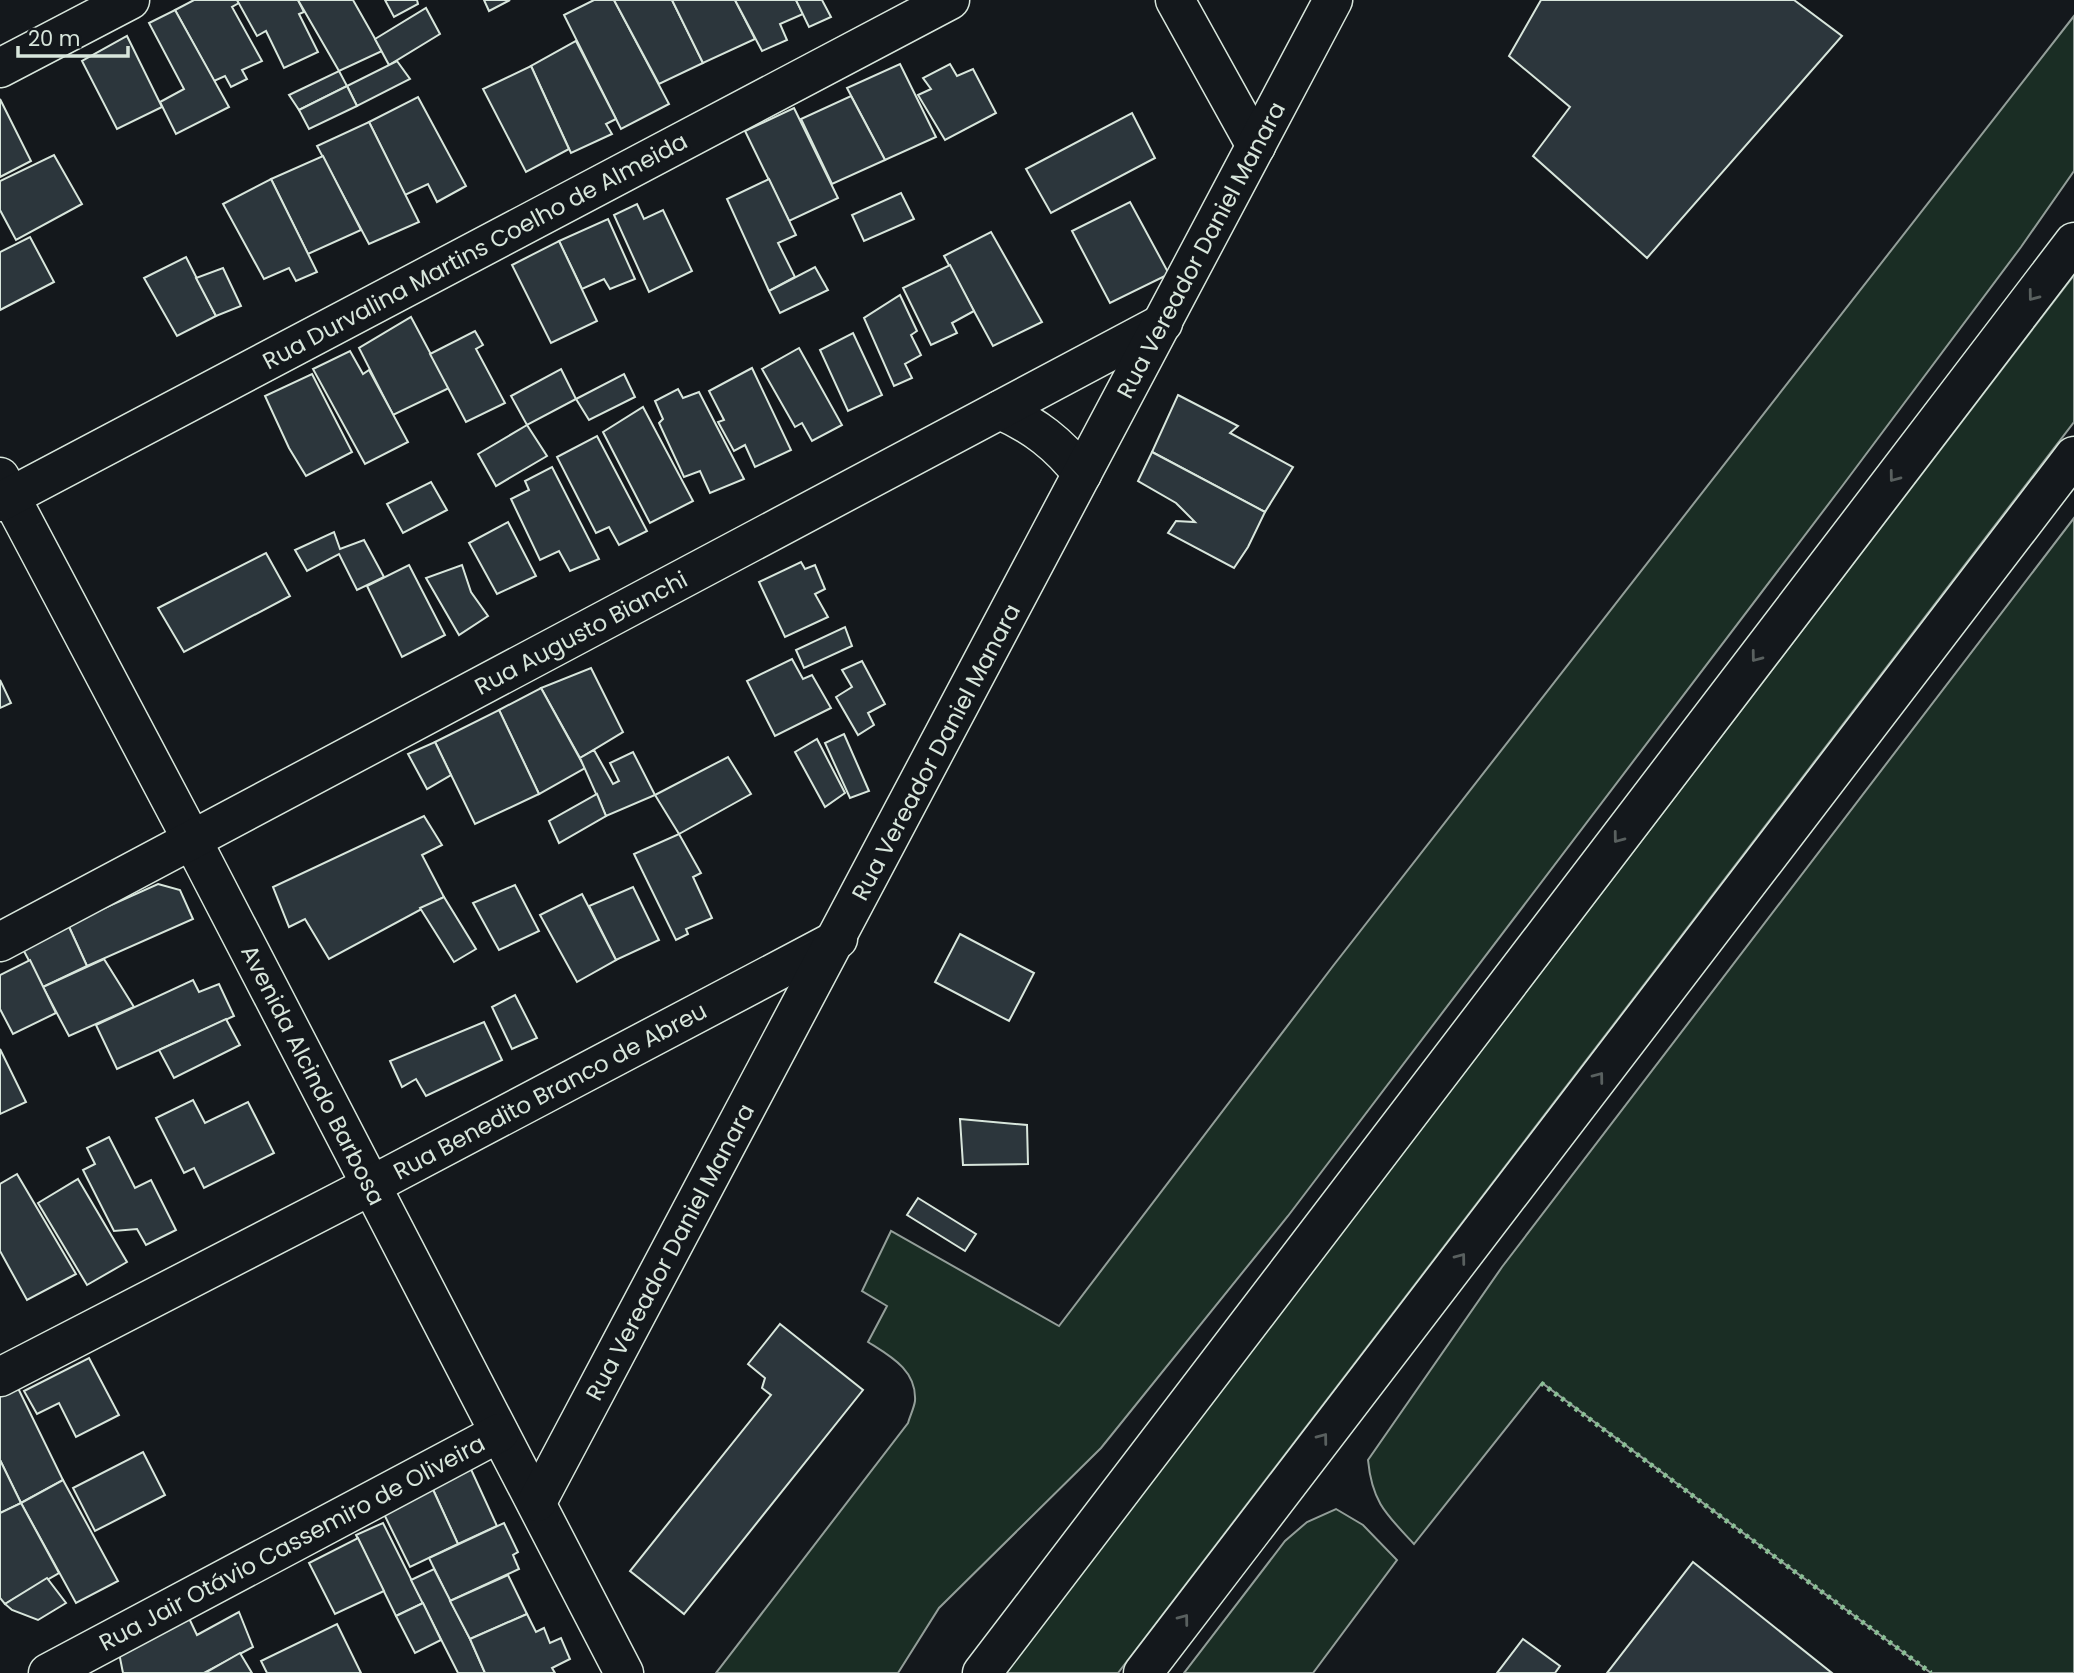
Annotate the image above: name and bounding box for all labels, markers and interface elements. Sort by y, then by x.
scale bar [18,14,128,58]
text: 20 m [28,24,81,53]
street label: Rua Vereador Daniel Manara [1109,96,1293,404]
street label: Rua Durvalina Martins Coelho de Almeida [257,125,693,377]
one-way arrow [2028,288,2041,300]
one-way arrow [1890,469,1903,481]
street label: Rua Augusto Bianchi [469,563,693,703]
street label: Rua Vereador Daniel Manara [844,598,1028,906]
one-way arrow [1752,650,1765,662]
one-way arrow [1614,830,1627,843]
street label: Avenida Alcindo Barbosa [233,939,393,1211]
street label: Rua Benedito Branco de Abreu [388,995,712,1187]
one-way arrow [1591,1072,1604,1085]
street label: Rua Vereador Daniel Manara [578,1098,762,1406]
one-way arrow [1453,1253,1466,1265]
street label: Rua Jair Otávio Cassemiro de Oliveira [94,1427,490,1659]
one-way arrow [1314,1434,1327,1446]
one-way arrow [1176,1614,1189,1627]

